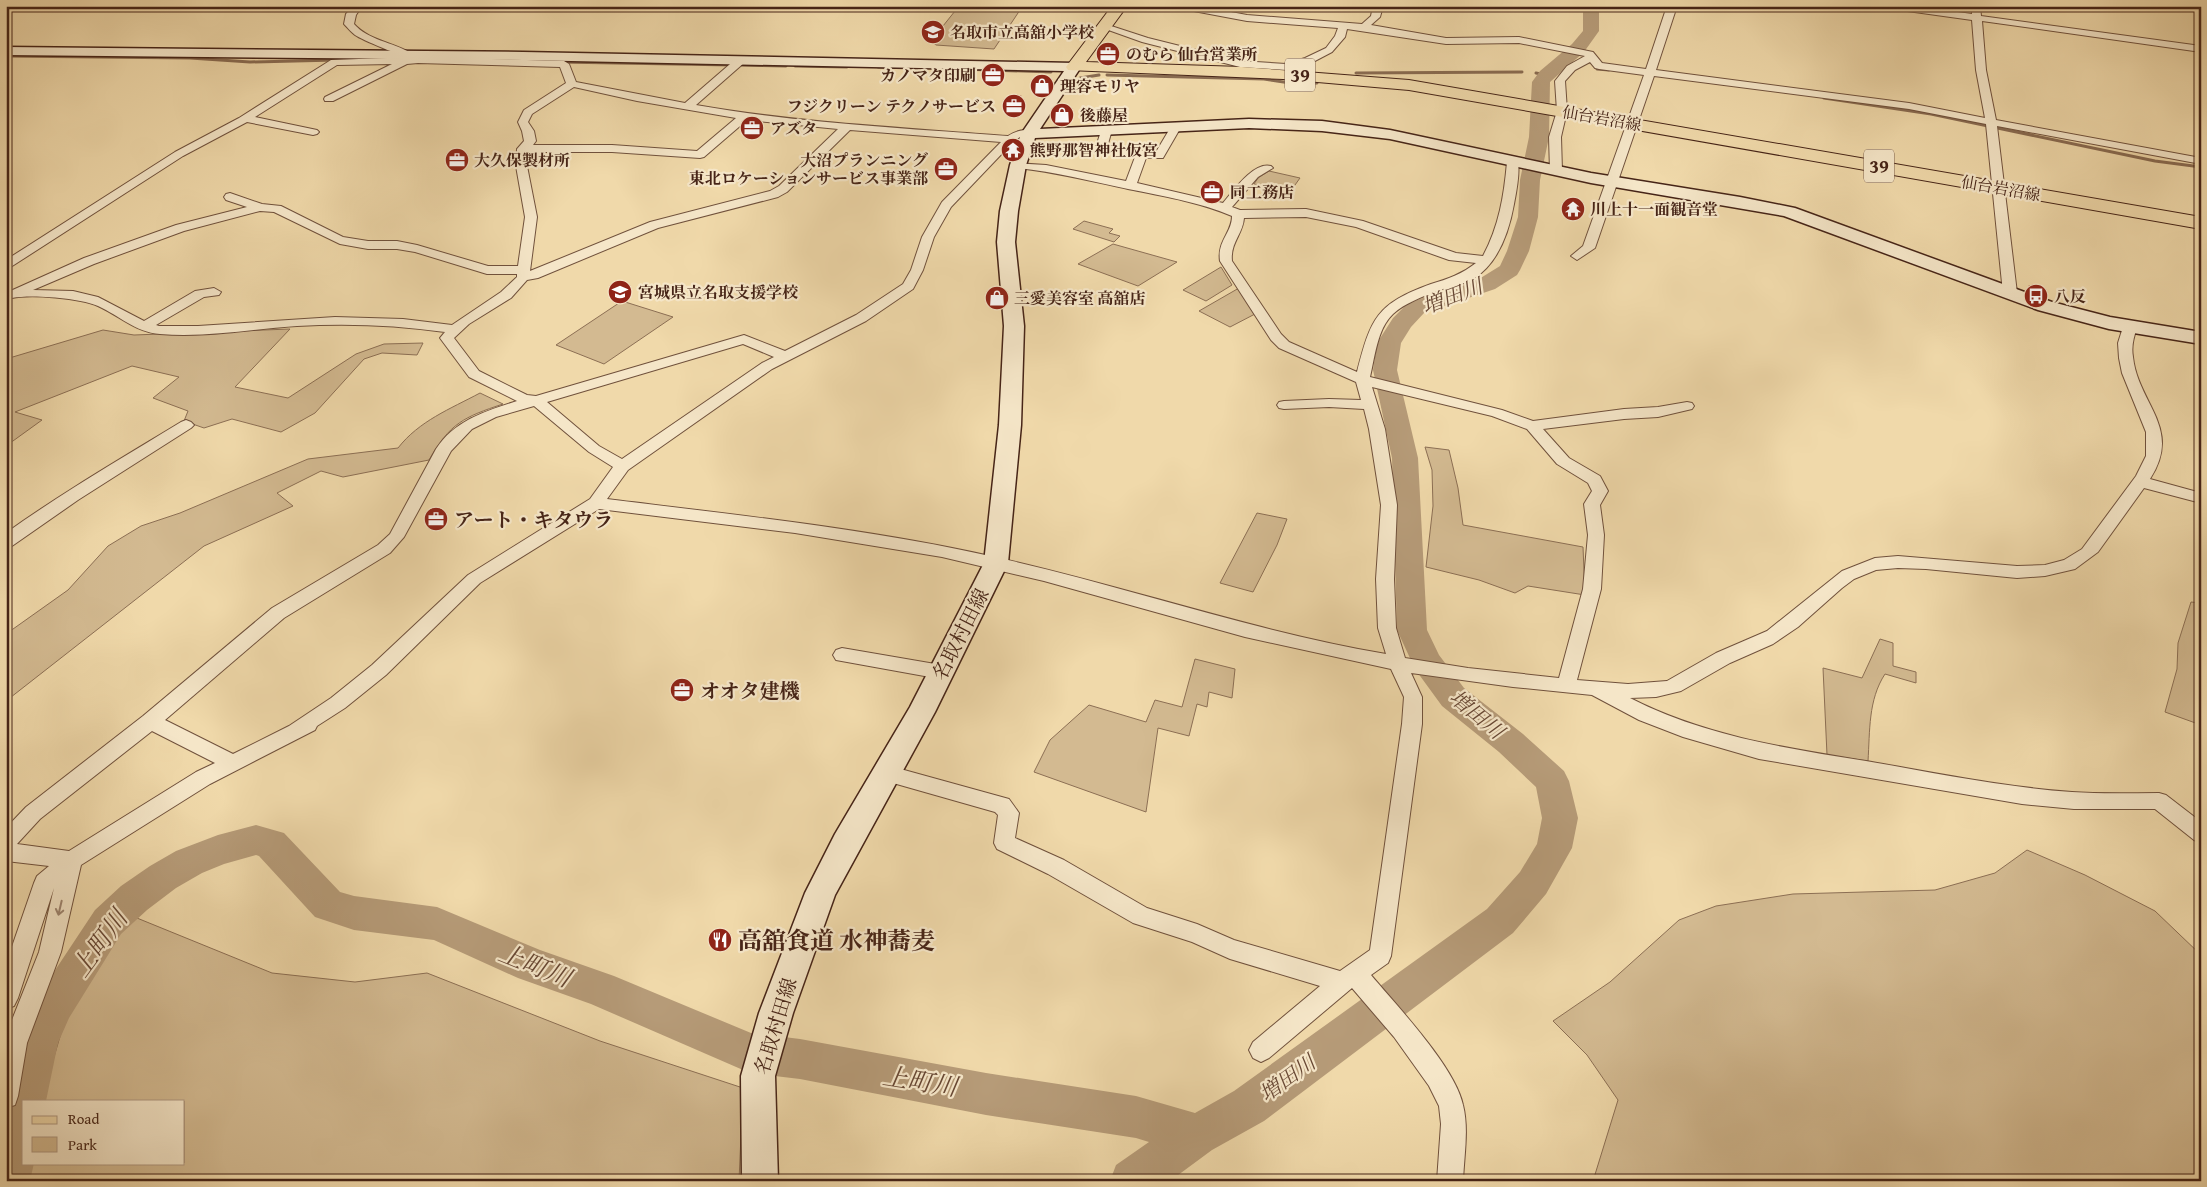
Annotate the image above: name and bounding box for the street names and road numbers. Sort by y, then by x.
road number: 39 [1285,58,1315,92]
street label: 仙台岩沼線 [1561,99,1643,137]
road number: 39 [1864,150,1894,182]
street label: 仙台岩沼線 [1960,169,2042,207]
street label: 名取村田線 [924,583,996,685]
street label: 名取村田線 [747,974,803,1078]

